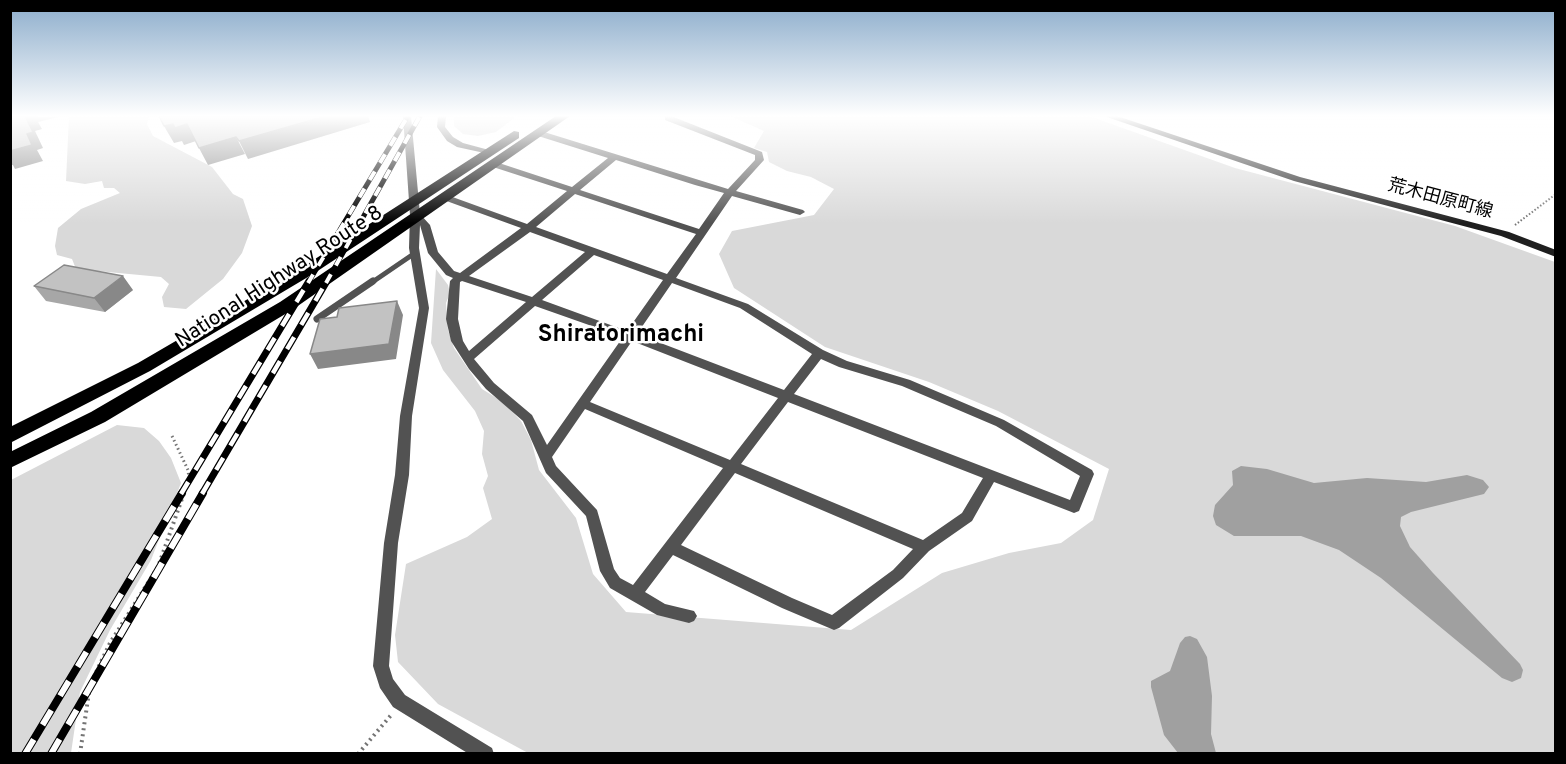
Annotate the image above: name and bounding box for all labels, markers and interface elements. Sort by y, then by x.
street label: 荒木田原町線 [1385,176,1495,224]
street label: National Highway Route 8 [172,202,388,354]
district label: Shiratorimachi [538,322,704,350]

